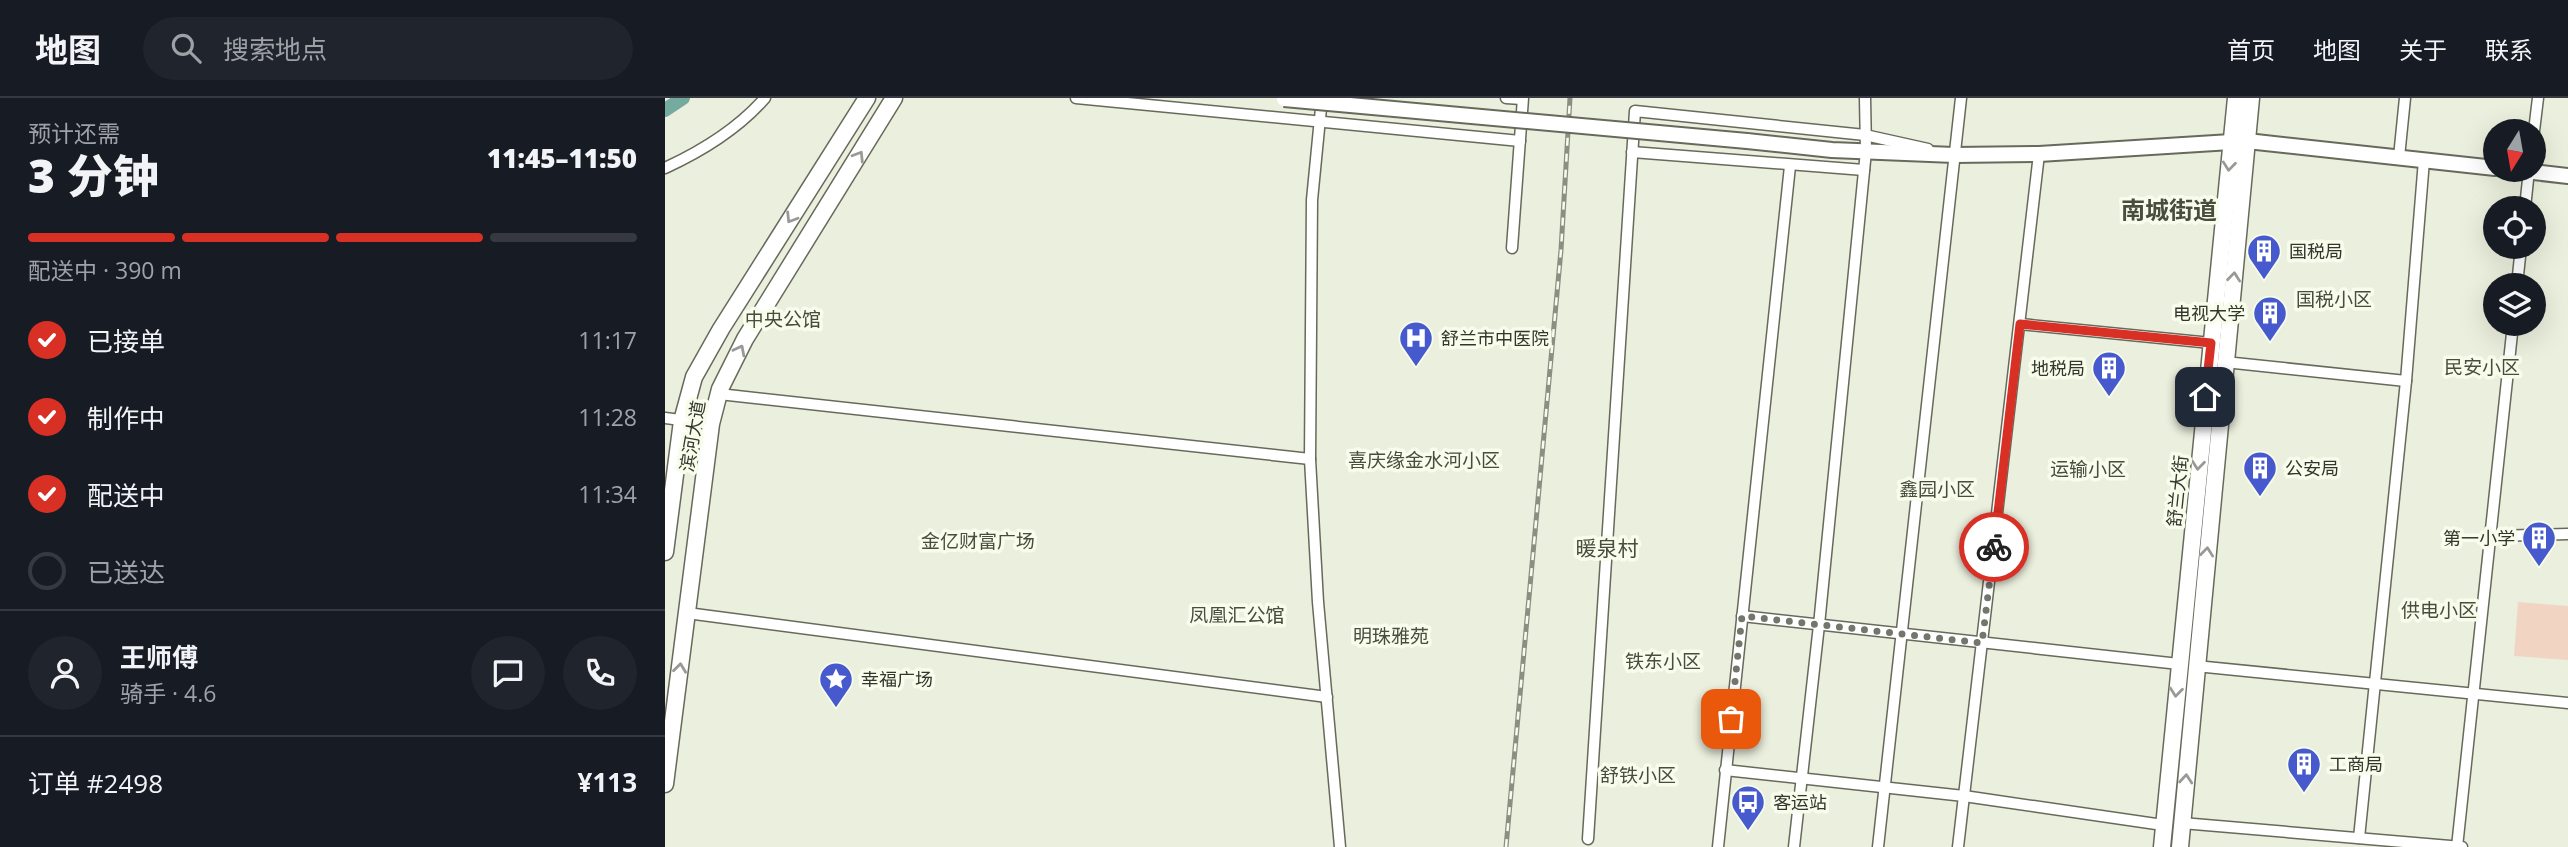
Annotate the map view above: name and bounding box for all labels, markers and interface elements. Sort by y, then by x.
search box [143,17,633,80]
text: 地图 [35,27,101,72]
icon: search [167,29,205,67]
text: 搜索地点 [223,31,327,67]
text: 首页 [2227,33,2275,66]
text: 地图 [2313,33,2361,66]
text: 关于 [2399,33,2447,66]
text: 联系 [2485,33,2533,66]
text: 预计还需 [28,117,120,149]
north arrow [2483,119,2546,182]
map controls [2483,119,2546,336]
text: 11:45–11:50 [487,140,637,176]
text: 3 分钟 [28,144,159,206]
one-way arrow [850,150,863,163]
one-way arrow [2222,161,2237,172]
district label: 南城街道 [2121,193,2217,226]
button: locate [2483,196,2546,259]
one-way arrow [787,210,800,223]
building icon: 国税局 [2245,232,2283,281]
place label: 国税局 [2289,239,2343,263]
text: 配送中 · 390 m [28,254,182,286]
one-way arrow [2226,271,2241,282]
button: layers [2483,273,2546,336]
district label: 国税小区 [2296,286,2372,312]
building icon: 电视大学 [2251,294,2289,343]
place label: 电视大学 [2173,301,2245,325]
district label: 中央公馆 [745,306,821,332]
hospital icon: 舒兰市中医院 [1397,319,1435,368]
icon: check [28,321,66,359]
text: 已接单 [87,323,165,359]
text: 11:17 [578,324,637,356]
place label: 舒兰市中医院 [1441,326,1549,350]
one-way arrow [731,345,745,357]
building icon: 地税局 [2090,349,2128,398]
district label: 民安小区 [2444,354,2520,380]
place label: 地税局 [2031,356,2085,380]
pin [2175,367,2235,427]
icon: home [2186,378,2224,416]
icon: check [28,398,66,436]
street label: 滨河大道 [674,398,710,474]
text: 制作中 [87,400,165,436]
text: 11:28 [578,401,637,433]
district label: 喜庆缘金水河小区 [1348,447,1500,473]
building icon: 公安局 [2241,449,2279,498]
street label: 舒兰大街 [2161,454,2193,528]
district label: 运输小区 [2050,456,2126,482]
place label: 公安局 [2285,456,2339,480]
one-way arrow [2191,460,2206,471]
icon: check [28,475,66,513]
district label: 鑫园小区 [1899,476,1975,502]
text: 配送中 [87,477,165,513]
text: 11:34 [578,478,637,510]
courier [1959,512,2029,582]
building icon: 第一小学 [2520,519,2558,568]
place label: 第一小学 [2443,526,2515,550]
district label: 金亿财富广场 [921,528,1035,554]
icon: bike [1975,528,2013,566]
district label: 暖泉村 [1576,534,1639,562]
one-way arrow [2199,547,2214,558]
text: 已送达 [87,554,165,590]
district label: 供电小区 [2401,597,2477,623]
district label: 凤凰汇公馆 [1189,602,1285,628]
district label: 明珠雅苑 [1353,623,1429,649]
button: person [28,636,102,710]
button: chat [471,636,545,710]
button: phone [563,636,637,710]
text: 王师傅 [120,639,198,675]
district label: 铁东小区 [1625,648,1701,674]
place icon: 幸福广场 [817,660,855,709]
one-way arrow [672,662,687,673]
place label: 幸福广场 [861,667,933,691]
text: 骑手 · 4.6 [120,677,216,709]
one-way arrow [2169,687,2184,698]
pin [1701,689,1761,749]
icon: bag [1712,700,1750,738]
building icon: 工商局 [2285,745,2323,794]
place label: 工商局 [2329,752,2383,776]
district label: 舒铁小区 [1600,762,1676,788]
text: ¥113 [578,764,637,800]
text: 订单 #2498 [28,765,163,801]
one-way arrow [2178,773,2193,784]
bus stop icon: 客运站 [1729,783,1767,832]
place label: 客运站 [1773,790,1827,814]

